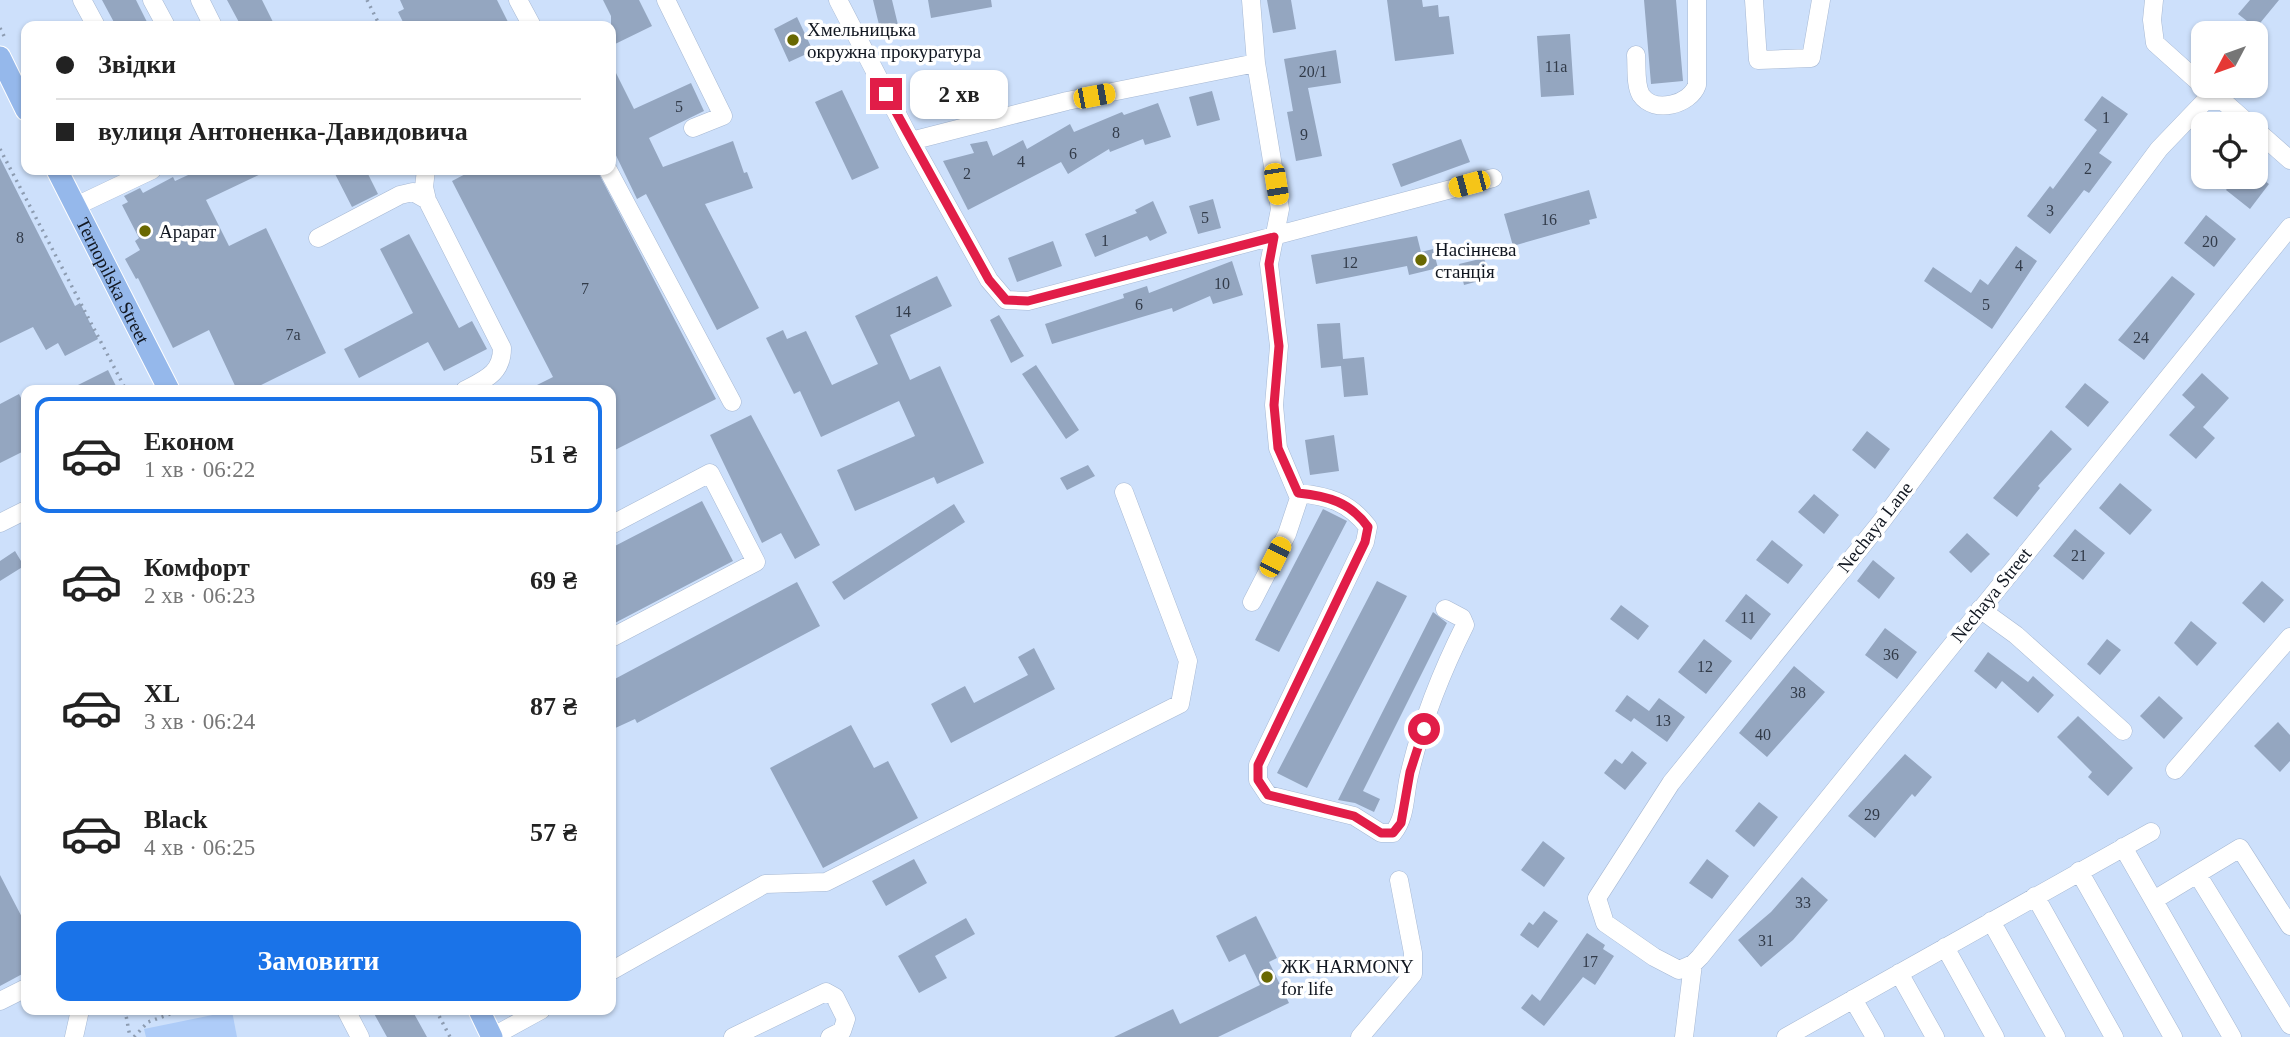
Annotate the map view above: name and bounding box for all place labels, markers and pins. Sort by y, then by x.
place label: Хмельницька окружна прокуратура [807,19,982,62]
marker: Хмельницька окружна прокуратура [785,32,801,48]
place label: Арарат [159,221,217,242]
marker: Арарат [137,223,153,239]
place label: Насіннєва станція [1435,239,1517,282]
marker: Насіннєва станція [1413,252,1429,268]
place label: ЖК HARMONY for life [1281,956,1414,999]
marker: ЖК HARMONY for life [1259,969,1275,985]

